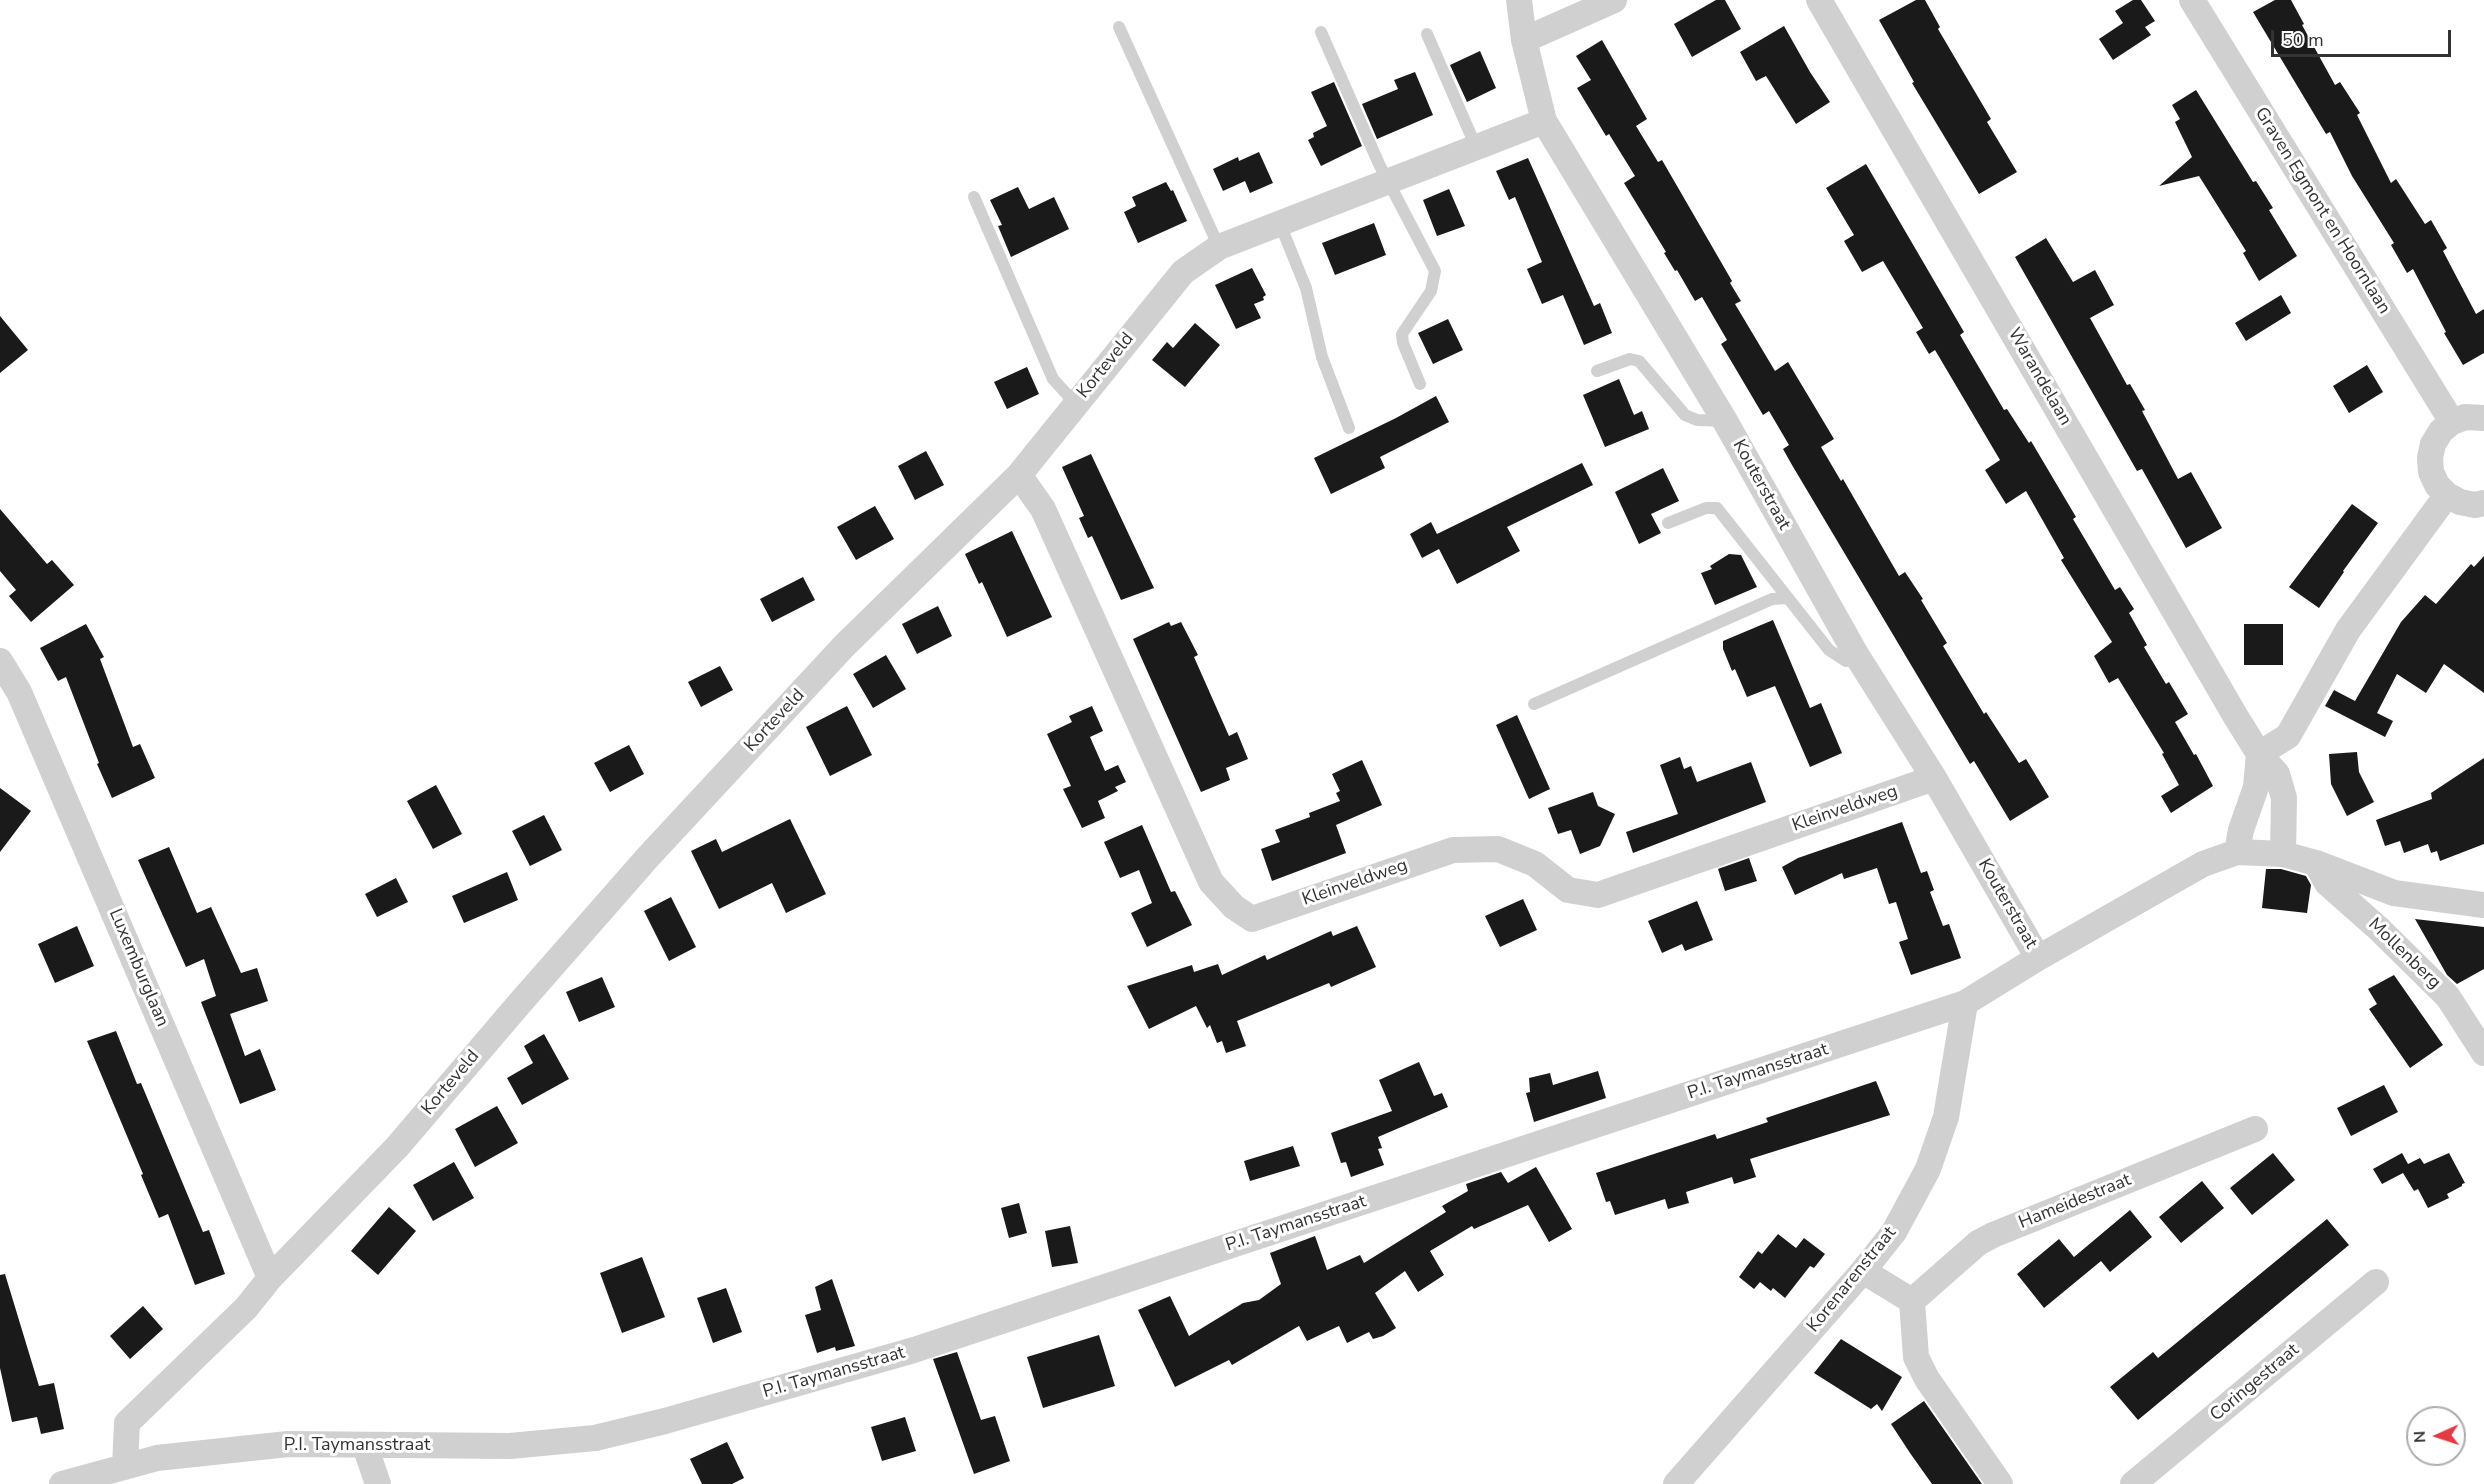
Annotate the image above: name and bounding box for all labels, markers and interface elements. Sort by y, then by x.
scale bar [2274,18,2454,56]
text: 50 m [2282,28,2324,52]
street label: Graven Egmont en Hoornlaan [2249,104,2395,318]
street label: Warandelaan [2002,324,2076,430]
street label: Korteveld [1073,329,1139,403]
street label: Kouterstraat [1727,436,1795,534]
street label: Korteveld [740,685,810,757]
street label: Kleinveldweg [1790,781,1900,837]
street label: Kleinveldweg [1300,855,1410,911]
street label: Kouterstraat [1973,855,2041,953]
street label: Luxemburglaan [103,906,173,1030]
street label: Mollenberg [2363,914,2445,994]
street label: P.I. Taymansstraat [1685,1039,1831,1105]
street label: Korteveld [418,1046,484,1120]
street label: Hameidestraat [2016,1170,2134,1234]
street label: P.I. Taymansstraat [1223,1191,1369,1257]
street label: Korenarenstraat [1803,1223,1901,1337]
street label: Coringestraat [2206,1340,2304,1426]
street label: P.I. Taymansstraat [761,1342,907,1404]
north arrow [2406,1406,2466,1466]
text: N [2409,1430,2431,1443]
street label: P.I. Taymansstraat [284,1435,430,1457]

